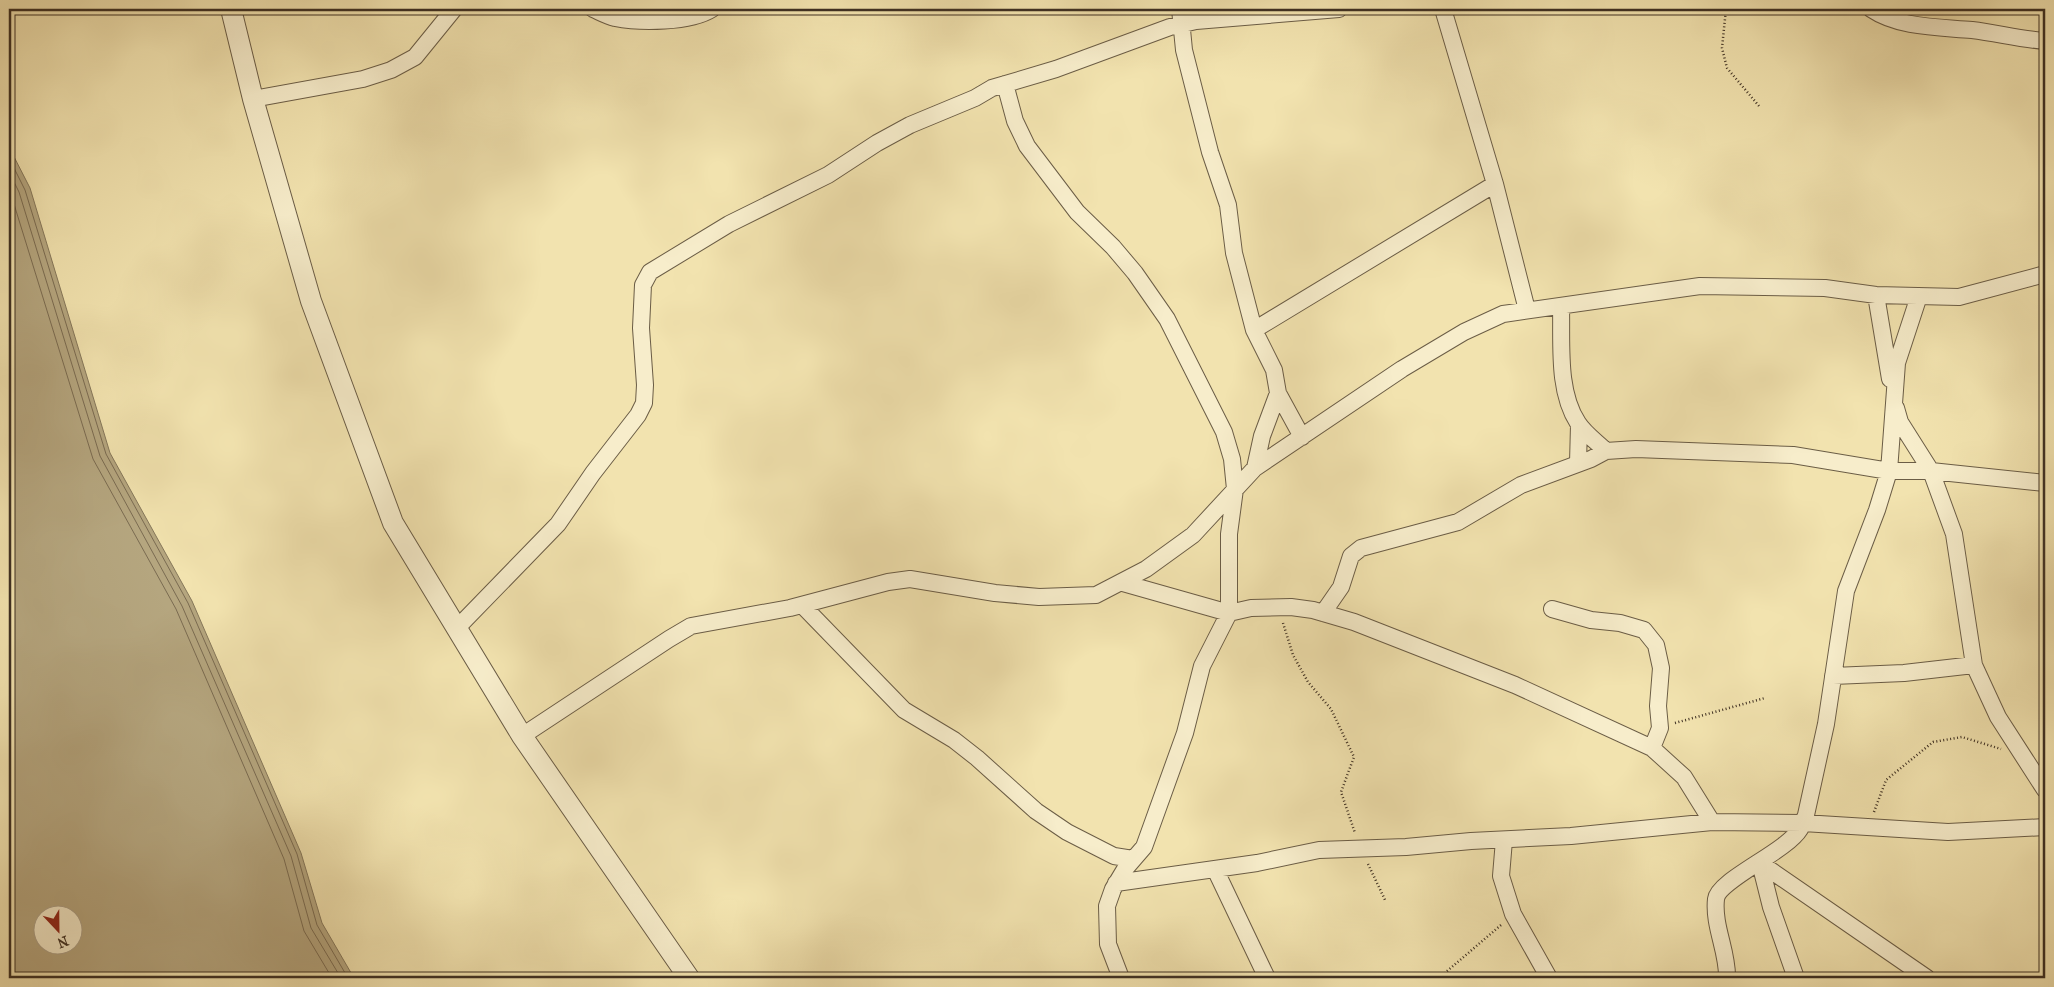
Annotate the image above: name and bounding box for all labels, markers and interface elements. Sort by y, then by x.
north arrow [32,904,82,954]
text: N [54,932,71,952]

